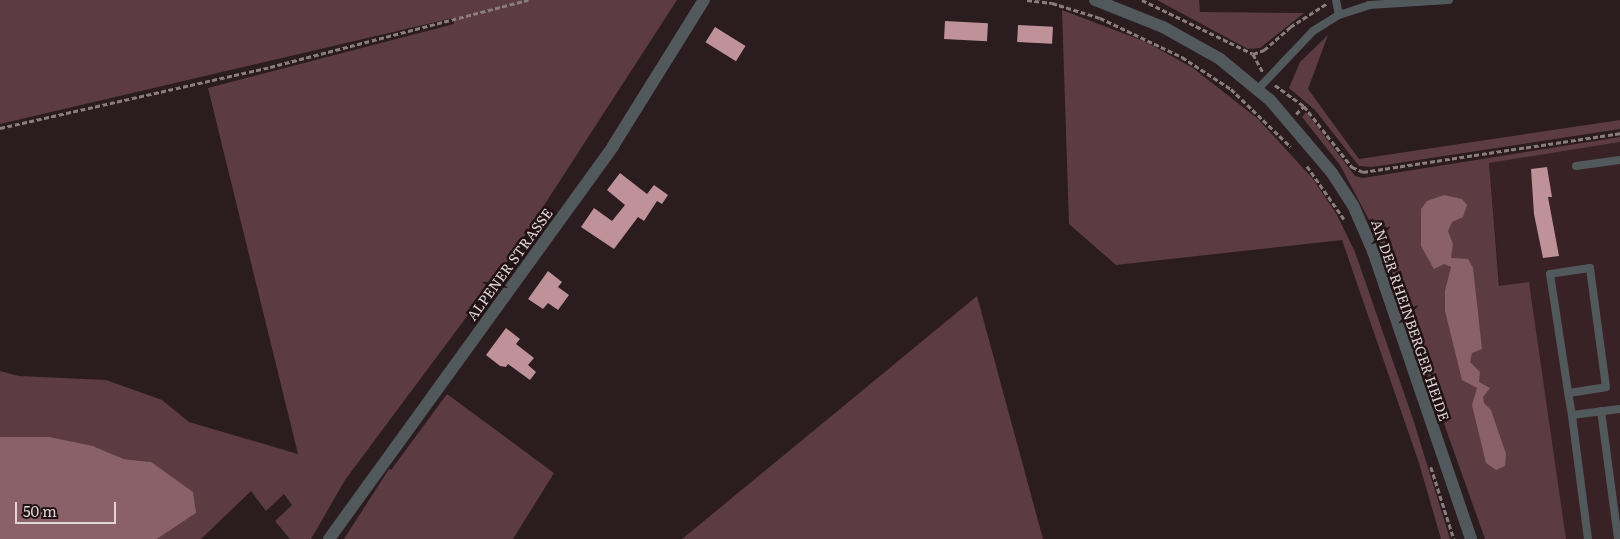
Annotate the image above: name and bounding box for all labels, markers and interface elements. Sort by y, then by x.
street label: ALPENER STRASSE [463,205,555,323]
street label: AN DER RHEINBERGER HEIDE [1369,217,1453,423]
scale bar [18,492,119,524]
text: 50 m [23,499,57,522]

